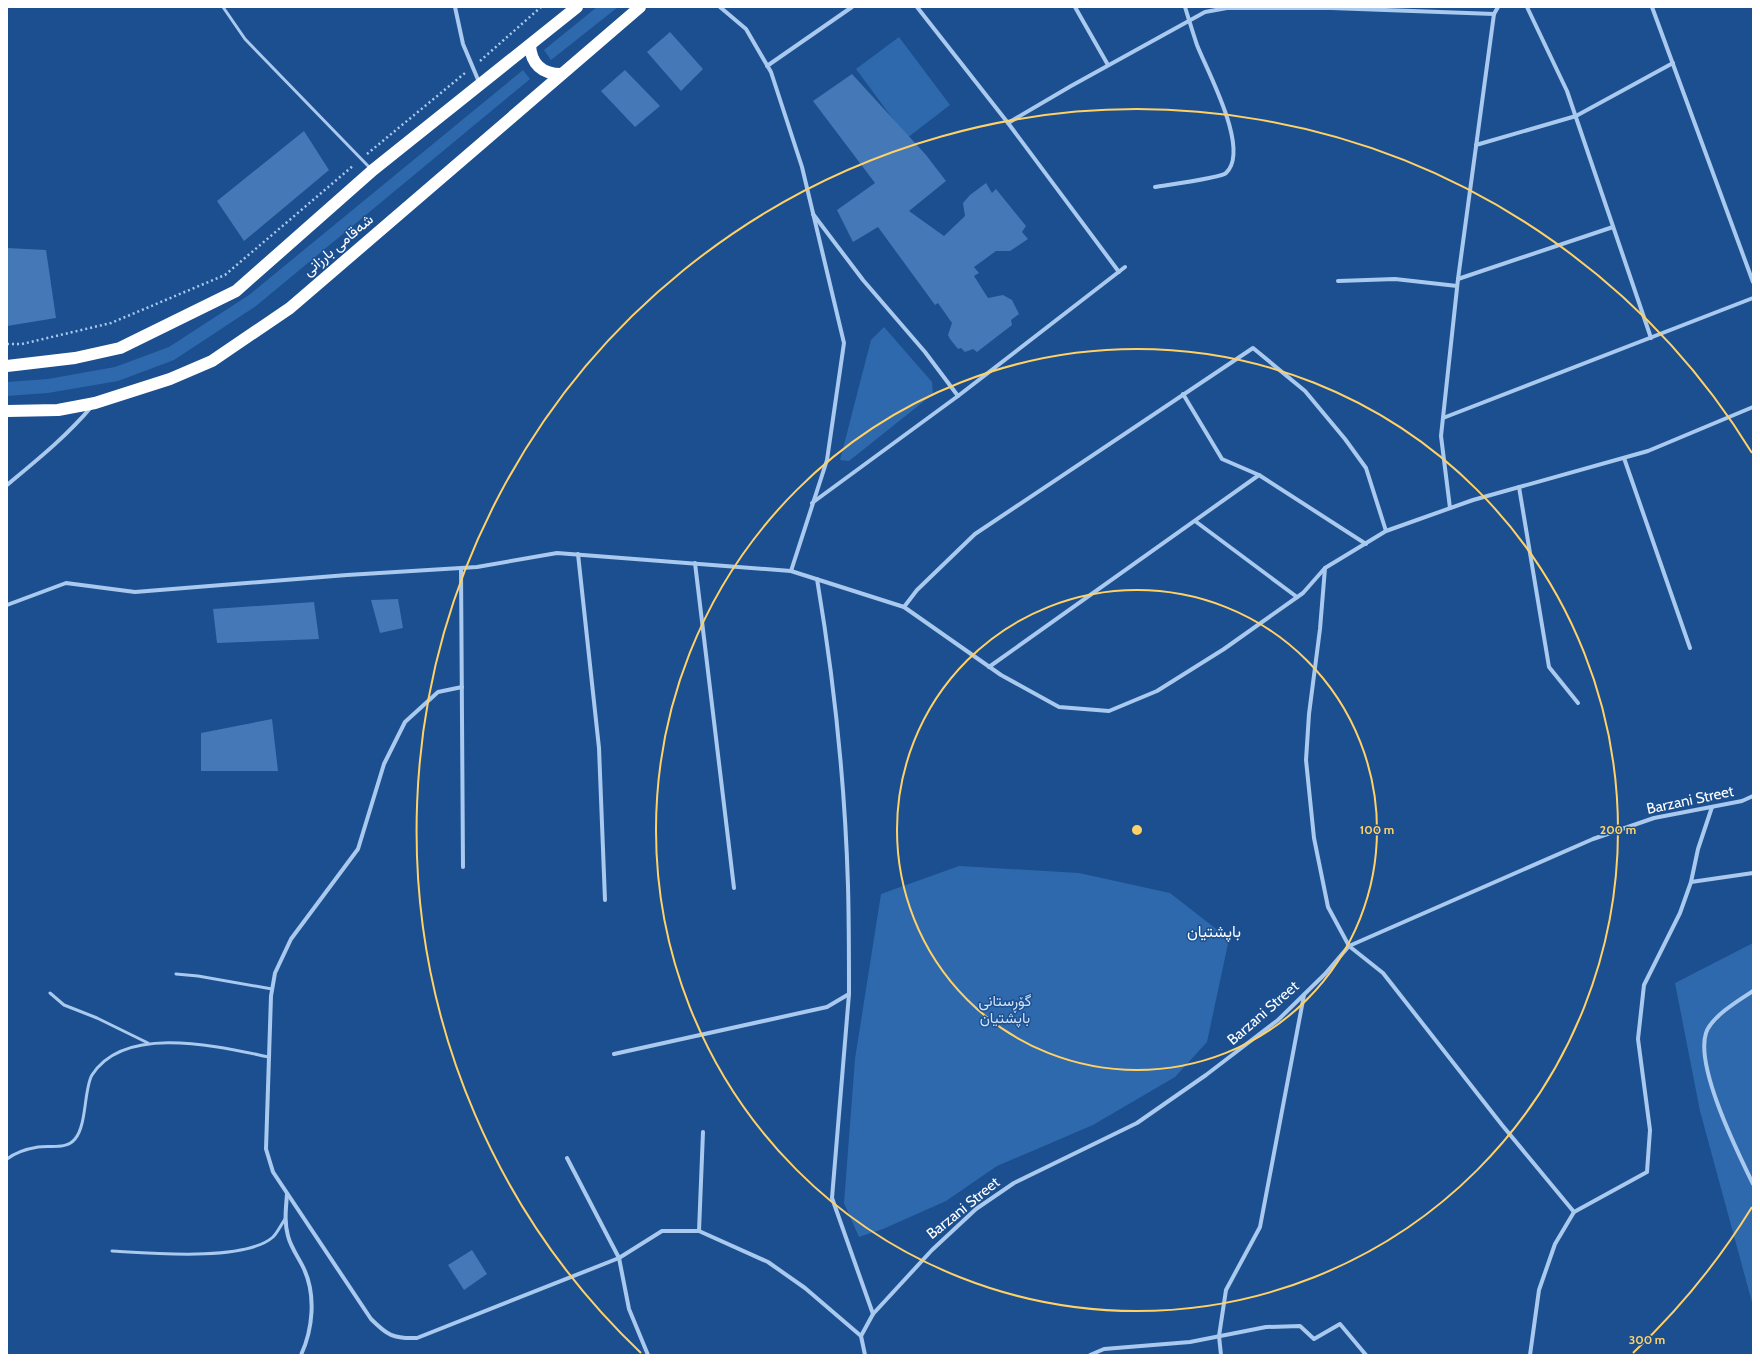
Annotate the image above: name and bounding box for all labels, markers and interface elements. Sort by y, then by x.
street label: شەقامی بارزانی [299,210,378,281]
street label: Barzani Street [1645,782,1735,818]
text: 100 m [1360,822,1394,837]
text: 200 m [1600,822,1636,837]
centre of rings [1130,823,1144,837]
district label: باپشتیان [1187,922,1241,943]
street label: Barzani Street [1224,977,1302,1049]
park label: گۆڕستانی باپشتیان [979,992,1032,1028]
street label: Barzani Street [923,1173,1003,1243]
text: 300 m [1629,1332,1665,1347]

